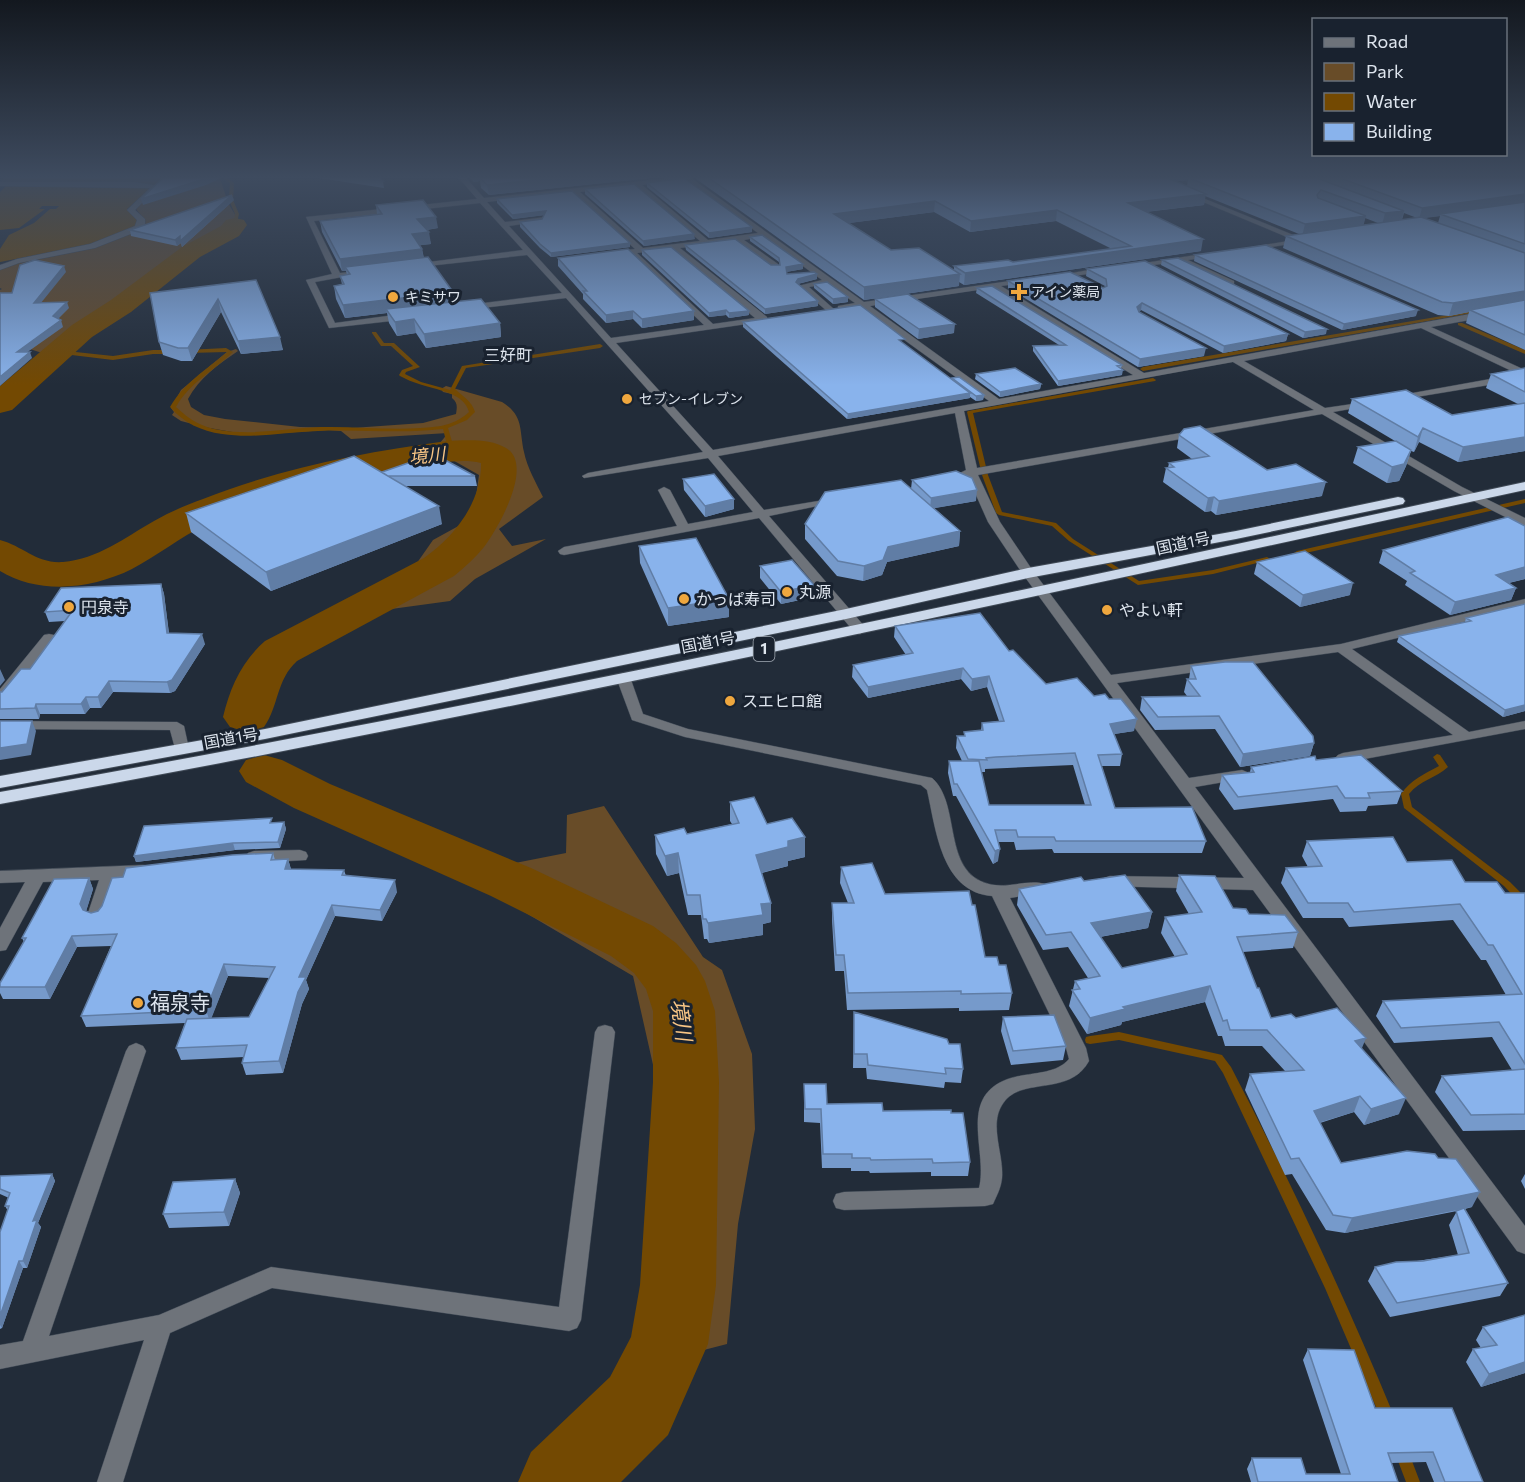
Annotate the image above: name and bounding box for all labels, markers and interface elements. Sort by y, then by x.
legend [1312,18,1507,156]
text: Road [1366,30,1408,52]
text: Park [1366,60,1404,82]
text: Water [1366,90,1417,112]
text: Building [1366,120,1432,142]
place label: アイン薬局 [1031,283,1100,300]
marker: アイン薬局 [1012,285,1026,299]
place label: キミサワ [405,288,461,305]
marker: キミサワ [386,290,400,304]
district label: 三好町 [484,345,532,364]
place label: セブン-イレブン [639,390,743,407]
marker: セブン-イレブン [620,392,634,406]
water label: 境川 [408,442,448,468]
street label: 国道1号 [1154,528,1212,558]
place label: 丸源 [799,582,831,601]
marker: 丸源 [780,585,794,599]
place label: かっぱ寿司 [696,589,776,608]
marker: かっぱ寿司 [677,592,691,606]
place label: 円泉寺 [81,597,129,616]
marker: 円泉寺 [62,600,76,614]
place label: やよい軒 [1119,600,1183,619]
marker: やよい軒 [1100,603,1114,617]
street label: 国道1号 [679,627,737,656]
road number: 1 [754,637,774,661]
place label: スエヒロ館 [742,691,822,710]
marker: スエヒロ館 [723,694,737,708]
street label: 国道1号 [202,723,260,752]
place label: 福泉寺 [150,990,210,1014]
marker: 福泉寺 [131,996,145,1010]
water label: 境川 [667,997,698,1044]

